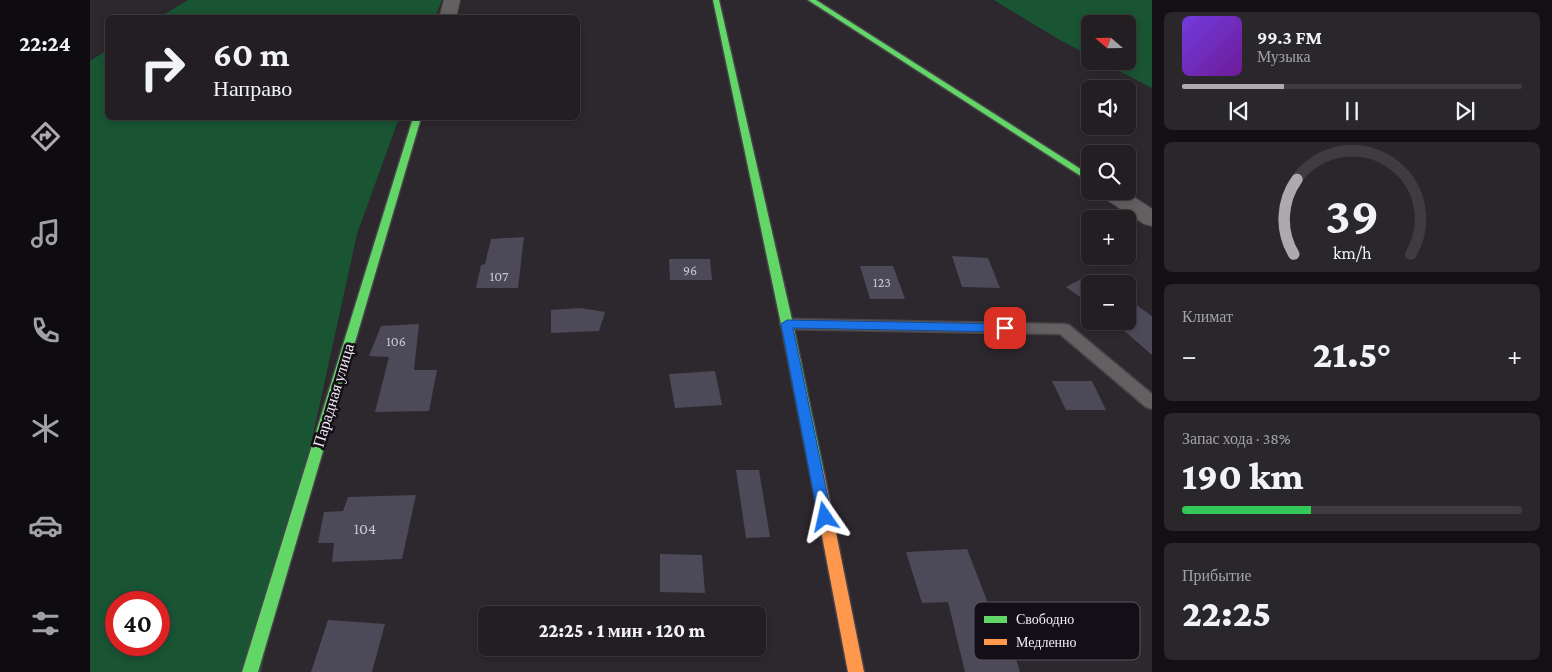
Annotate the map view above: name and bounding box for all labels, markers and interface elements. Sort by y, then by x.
north arrow [1081,15,1136,70]
map controls [1081,15,1136,330]
text: 99.3 FM [1257,27,1322,48]
text: 22:24 [19,31,71,56]
icon: right [130,35,195,100]
text: 60 m [213,35,290,74]
text: Музыка [1257,48,1311,65]
text: Направо [213,76,292,101]
button: sound [1081,80,1136,135]
icon: previous [1225,97,1253,125]
icon: pause [1338,97,1366,125]
icon: next [1451,97,1479,125]
icon: directions [28,119,63,154]
button: search [1081,145,1136,200]
text: 39 [1325,186,1379,244]
button: + [1081,210,1136,265]
icon: music [28,216,63,251]
text: km/h [1333,243,1372,263]
house number: 96 [683,262,697,278]
house number: 107 [490,268,509,284]
house number: 123 [873,274,891,290]
button: − [1081,275,1136,330]
pin [984,307,1026,349]
text: Климат [1182,308,1233,325]
icon: phone [28,313,63,348]
icon: arrive [991,314,1019,342]
house number: 106 [386,333,406,349]
text: 21.5° [1312,333,1392,375]
text: − [1182,340,1197,371]
text: + [1507,340,1522,371]
street label: Парадная улица [310,341,358,449]
icon: climate [28,411,63,446]
text: Запас хода · 38% [1182,430,1290,447]
text: 190 km [1182,455,1304,497]
position arrow [798,490,850,542]
icon: car [28,508,63,543]
house number: 104 [354,520,376,537]
text: Прибытие [1182,567,1252,584]
speed limit sign: 40 [105,591,170,656]
text: 22:25 [1182,592,1271,634]
legend [974,602,1140,660]
icon: filters [28,606,63,641]
text: Свободно [1016,611,1074,627]
text: 22:25 · 1 мин · 120 m [539,620,705,641]
text: Медленно [1016,634,1077,650]

